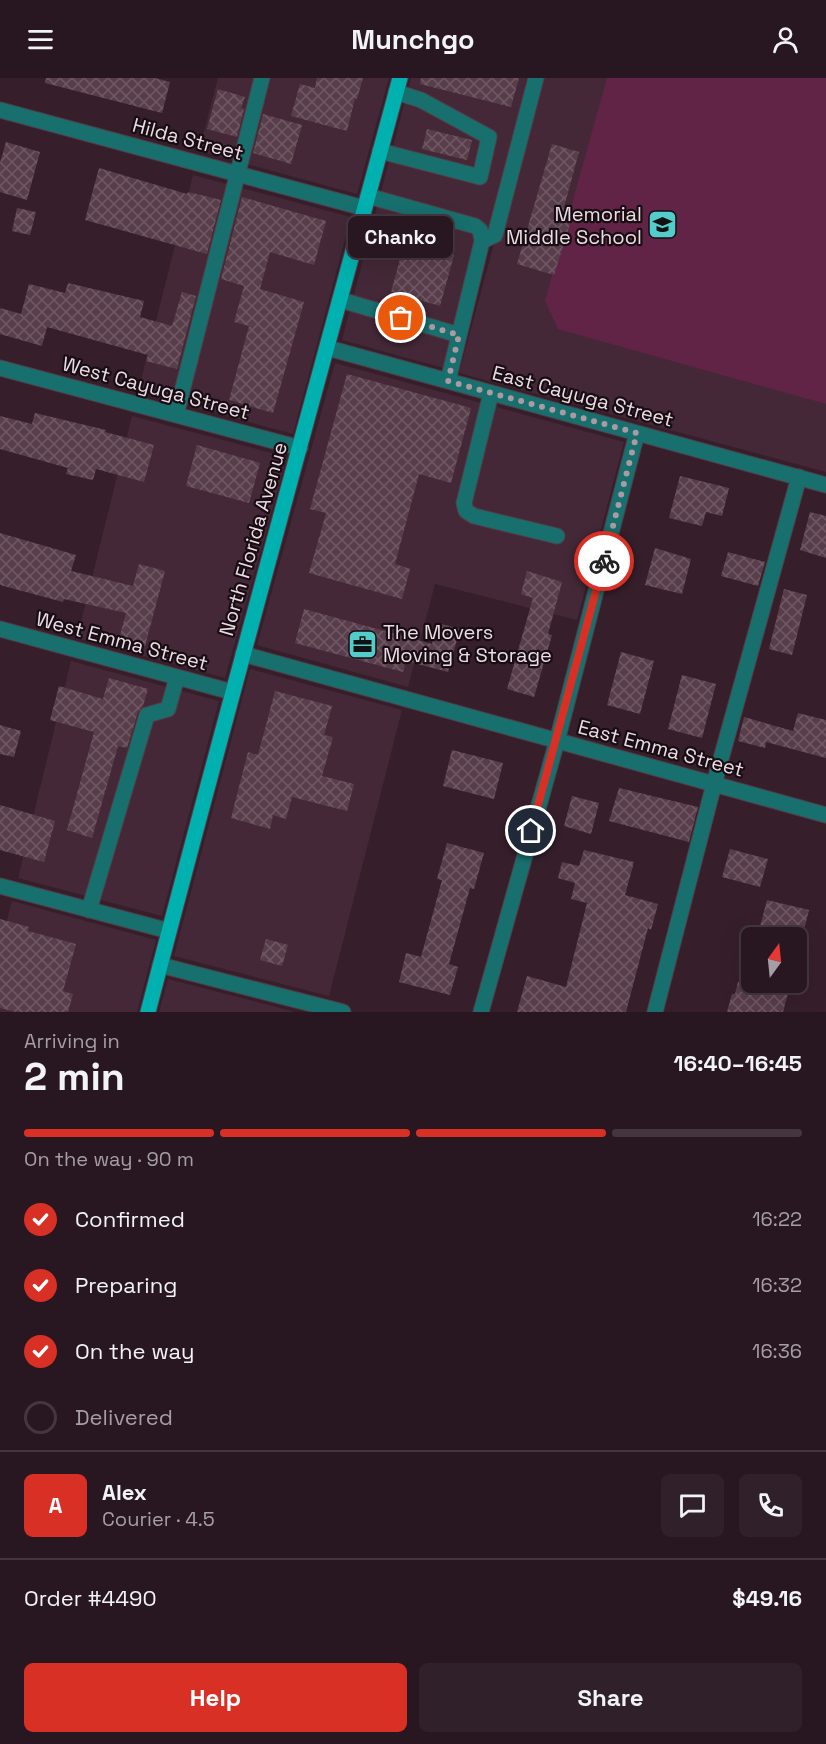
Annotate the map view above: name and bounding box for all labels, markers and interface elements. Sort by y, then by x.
text: Munchgo [351,22,475,57]
icon: menu [24,23,57,56]
icon: person [769,23,802,56]
street label: Hilda Street [130,112,246,166]
place label: Memorial Middle School [506,201,642,250]
school or university icon: Memorial Middle School [647,209,679,241]
callout: Chanko [348,216,454,258]
text: Chanko [365,224,437,250]
pin [375,292,426,343]
icon: bag [384,301,417,334]
street label: West Cayuga Street [59,350,253,426]
street label: East Cayuga Street [490,359,676,433]
street label: North Florida Avenue [213,439,293,639]
courier [574,531,634,591]
icon: bike [588,545,621,578]
street label: West Emma Street [33,606,211,676]
place label: The Movers Moving & Storage [383,619,552,668]
office icon: The Movers Moving & Storage [346,628,378,660]
street label: East Emma Street [575,713,747,783]
pin [505,805,556,856]
icon: home [514,814,547,847]
north arrow [741,927,807,993]
map controls [741,927,807,993]
text: Arriving in [24,1028,120,1054]
text: 16:40–16:45 [674,1049,802,1077]
text: 2 min [24,1052,125,1101]
text: On the way · 90 m [24,1146,194,1172]
icon: check [24,1203,57,1236]
text: Confirmed [75,1205,185,1233]
text: 16:22 [752,1206,802,1232]
icon: check [24,1269,57,1302]
text: Preparing [75,1271,177,1299]
text: 16:32 [752,1272,802,1298]
icon: check [24,1335,57,1368]
text: On the way [75,1337,194,1365]
text: 16:36 [752,1338,802,1364]
text: Delivered [75,1403,173,1431]
button: chat [661,1474,724,1537]
button: phone [739,1474,802,1537]
text: Alex [102,1478,147,1506]
text: A [49,1491,62,1519]
text: Courier · 4.5 [102,1506,215,1532]
text: Order #4490 [24,1584,157,1612]
text: $49.16 [732,1584,802,1612]
button: Help [24,1663,407,1732]
button: Share [419,1663,802,1732]

